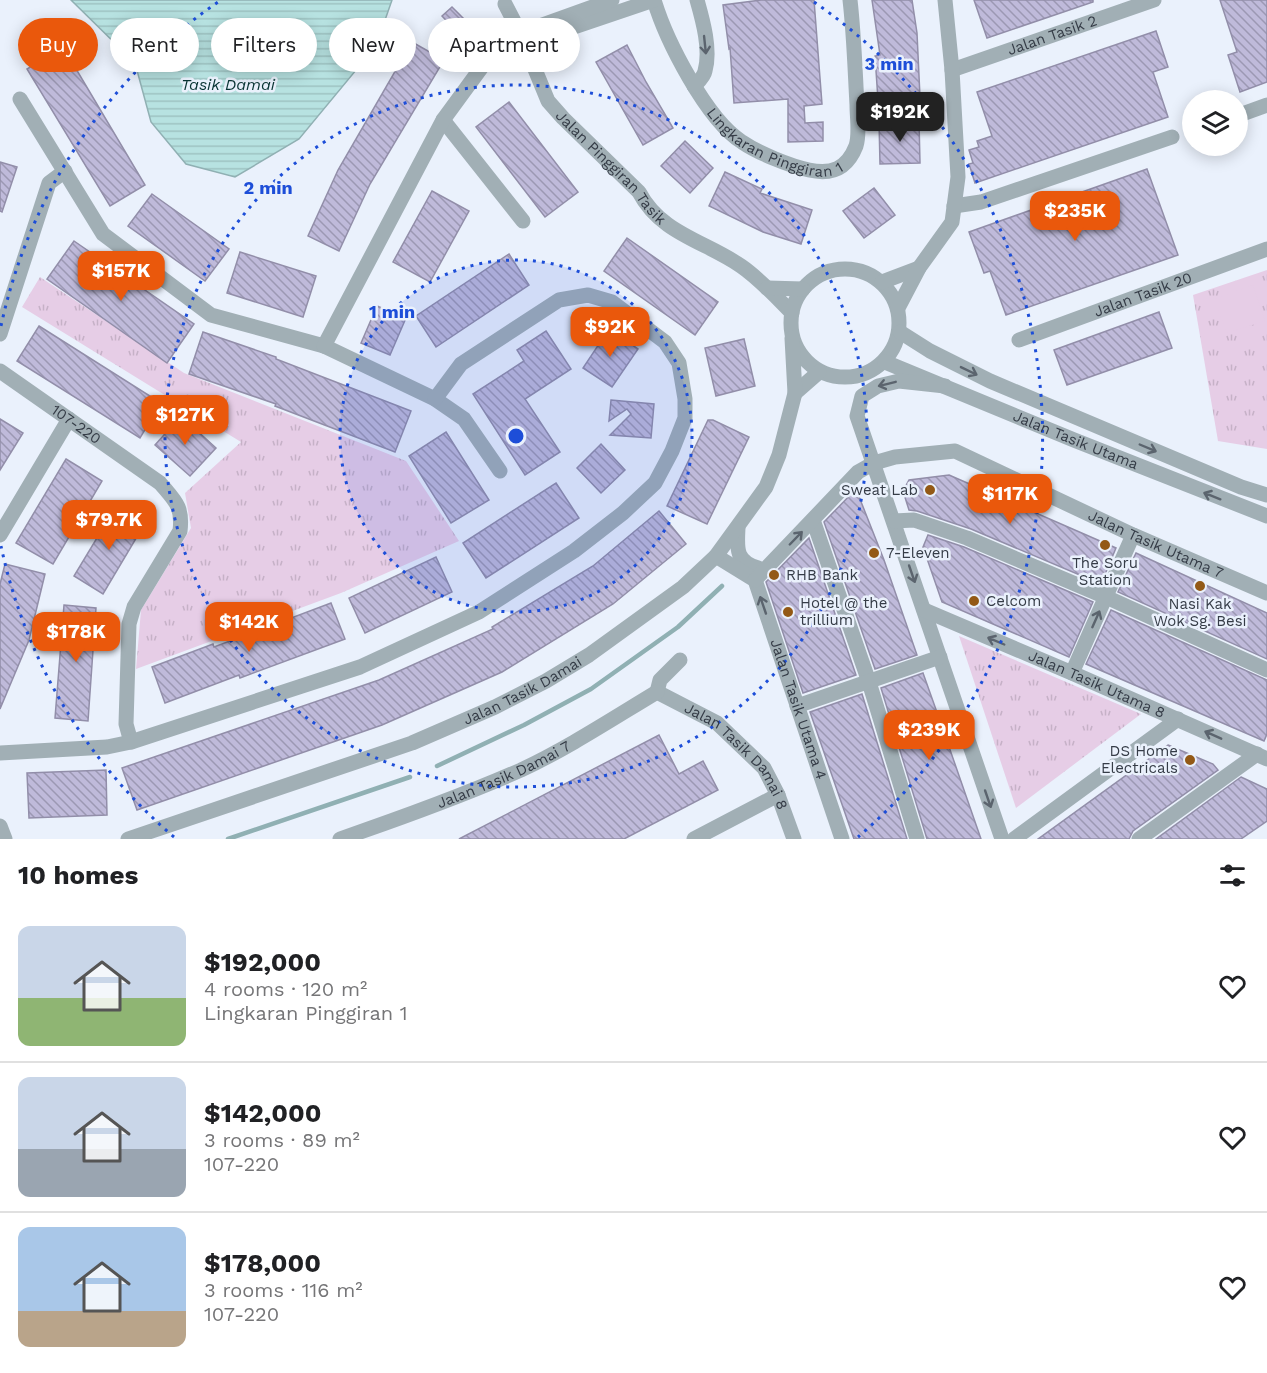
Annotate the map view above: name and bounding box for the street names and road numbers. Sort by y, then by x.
street label: Jalan Tasik 2 [1005,11,1099,59]
street label: Lingkaran Pinggiran 1 [703,104,846,181]
street label: Jalan Pinggiran Tasik [552,107,670,229]
street label: Jalan Tasik 20 [1091,268,1194,321]
street label: 107-220 [48,401,104,448]
street label: Jalan Tasik Utama [1010,407,1141,474]
street label: Jalan Tasik Utama 7 [1085,506,1226,582]
street label: Jalan Tasik Utama 4 [766,636,830,782]
street label: Jalan Tasik Utama 8 [1026,646,1168,722]
street label: Jalan Tasik Damai [460,653,585,729]
street label: Jalan Tasik Damai 8 [681,699,792,812]
street label: Jalan Tasik Damai 7 [435,737,574,812]

